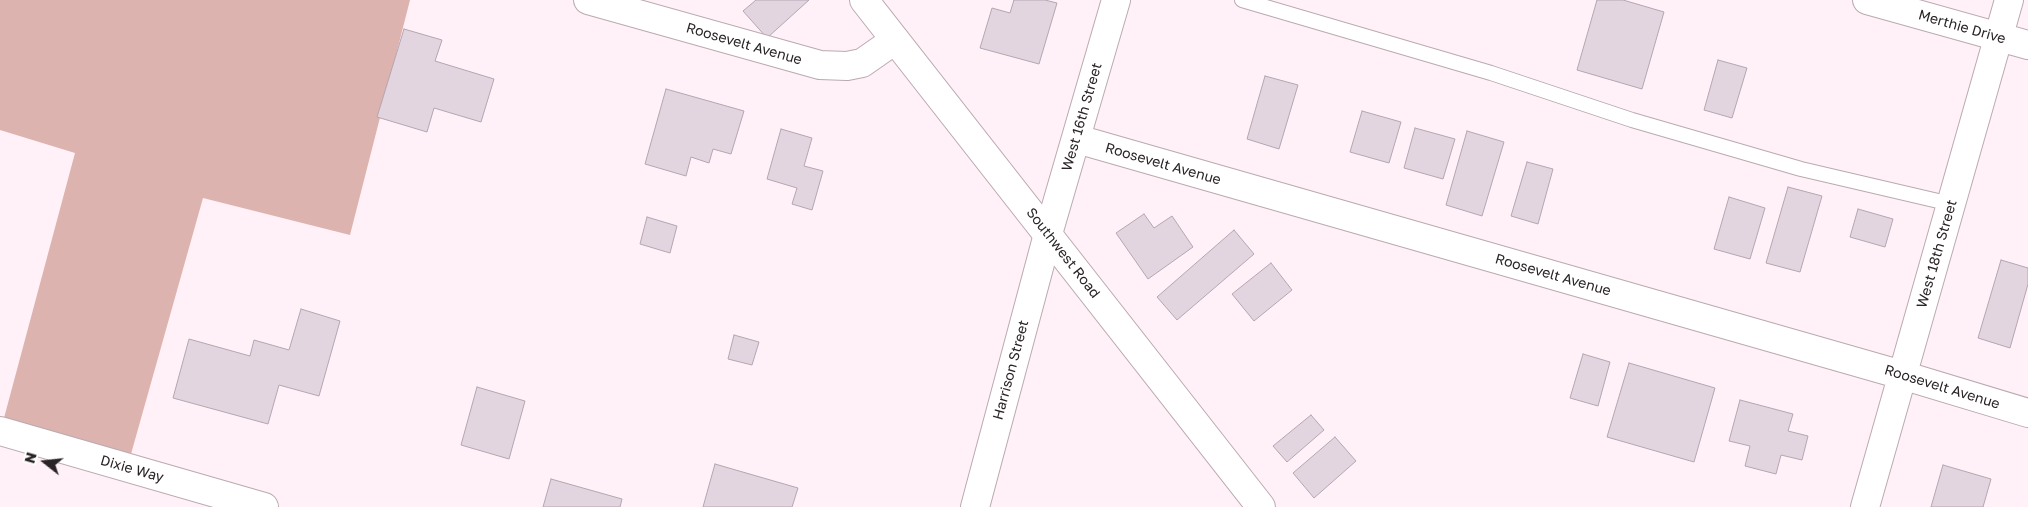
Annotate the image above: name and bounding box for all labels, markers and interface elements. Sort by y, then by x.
street label: Merthie Drive [1916,6,2008,48]
street label: Roosevelt Avenue [684,19,804,69]
street label: West 16th Street [1058,61,1106,173]
street label: Roosevelt Avenue [1103,139,1223,189]
street label: West 18th Street [1913,198,1961,310]
street label: Southwest Road [1023,204,1103,302]
street label: Roosevelt Avenue [1493,250,1613,300]
street label: Harrison Street [990,318,1032,422]
street label: Roosevelt Avenue [1882,361,2002,413]
north arrow [20,437,70,487]
text: N [20,450,40,465]
street label: Dixie Way [98,452,166,486]

